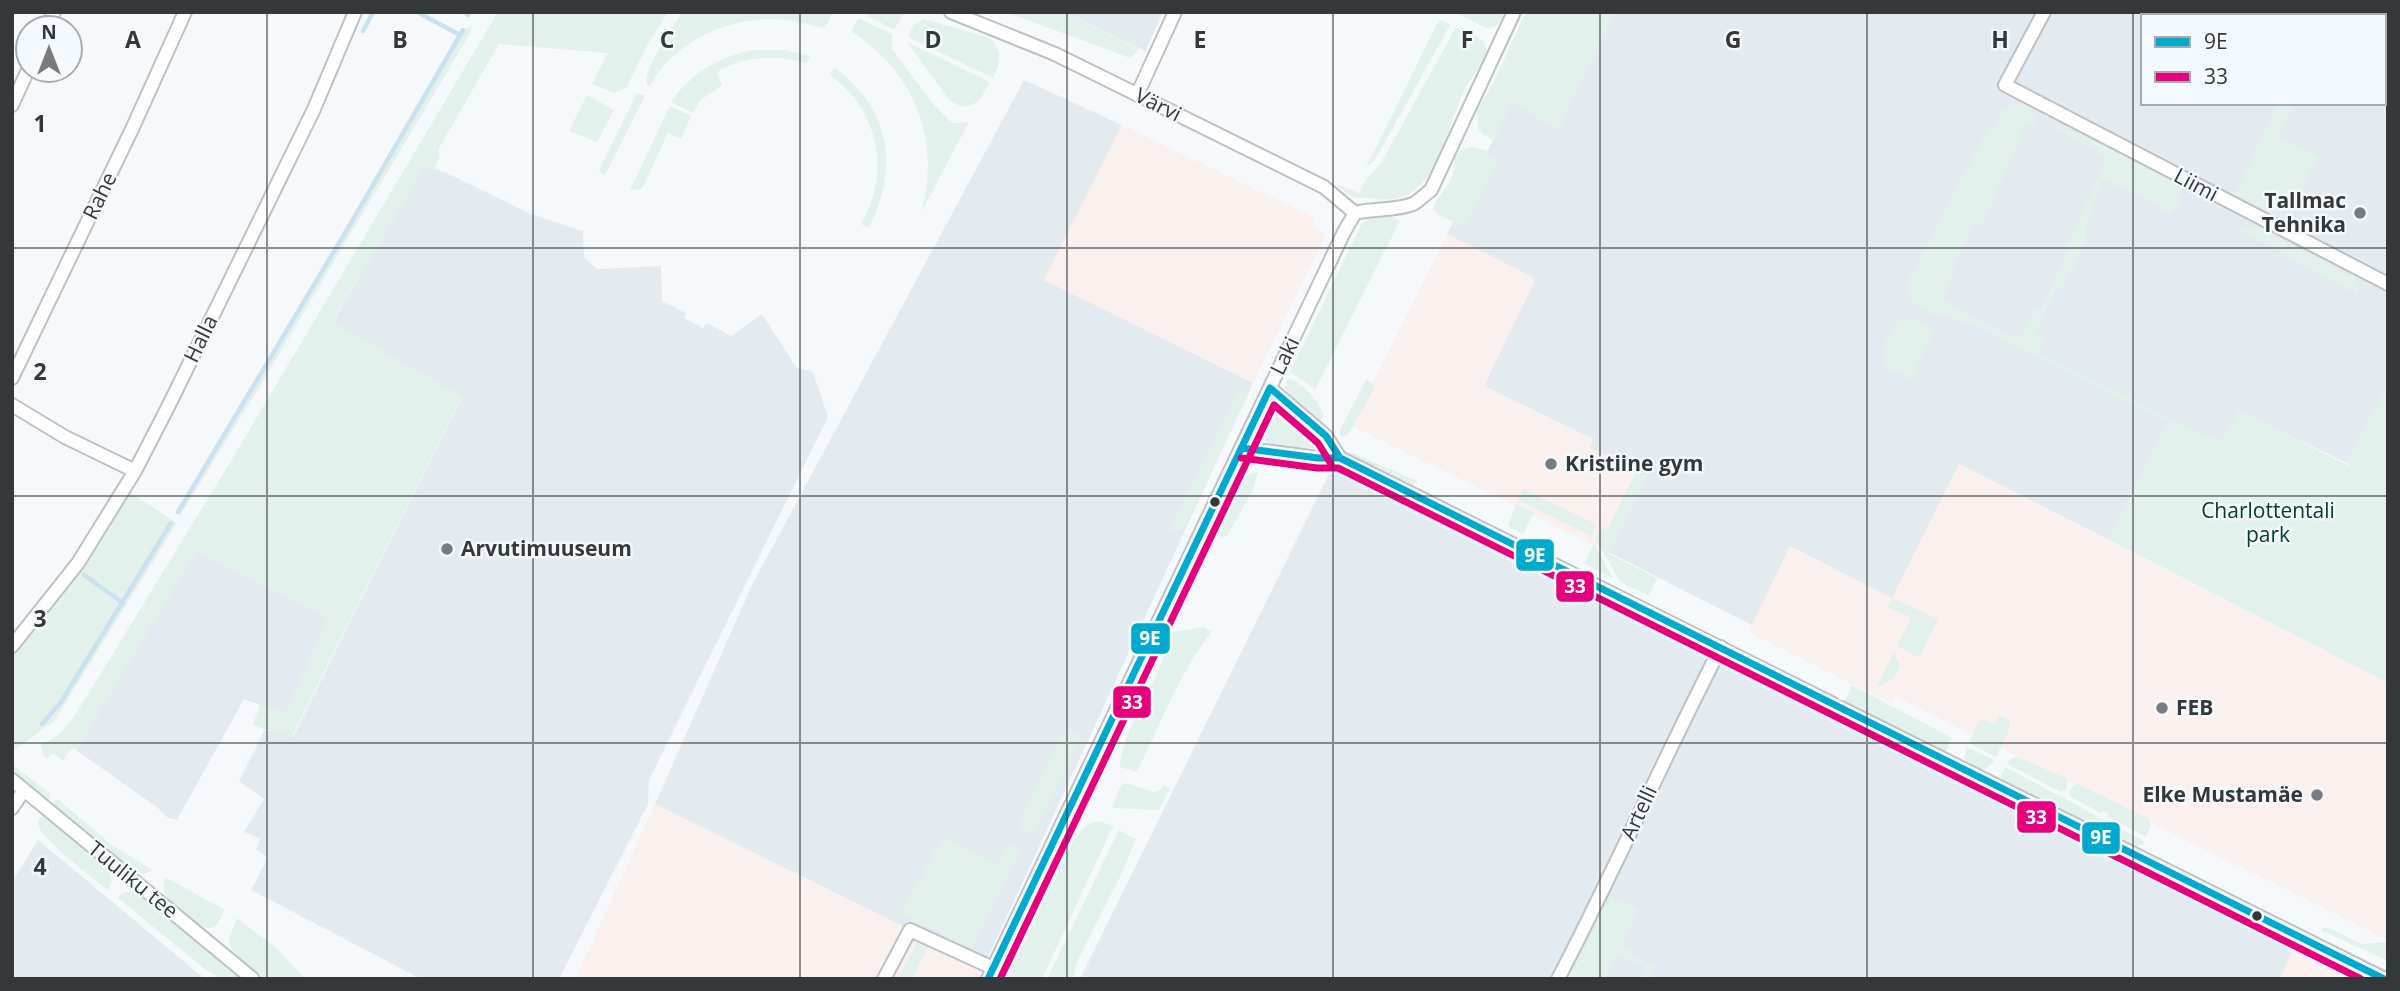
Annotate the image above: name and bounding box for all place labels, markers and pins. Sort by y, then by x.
place label: Tallmac Tehnika [2262,186,2346,238]
marker: Tallmac Tehnika [2352,205,2368,221]
place label: Kristiine gym [1565,449,1703,477]
marker: Kristiine gym [1543,456,1559,472]
unlabelled marker [1208,495,1222,509]
place label: Arvutimuuseum [461,534,632,562]
marker: Arvutimuuseum [439,541,455,557]
place label: FEB [2176,693,2213,721]
marker: FEB [2154,700,2170,716]
place label: Elke Mustamäe [2142,780,2303,808]
marker: Elke Mustamäe [2309,787,2325,803]
unlabelled marker [2250,909,2264,923]

